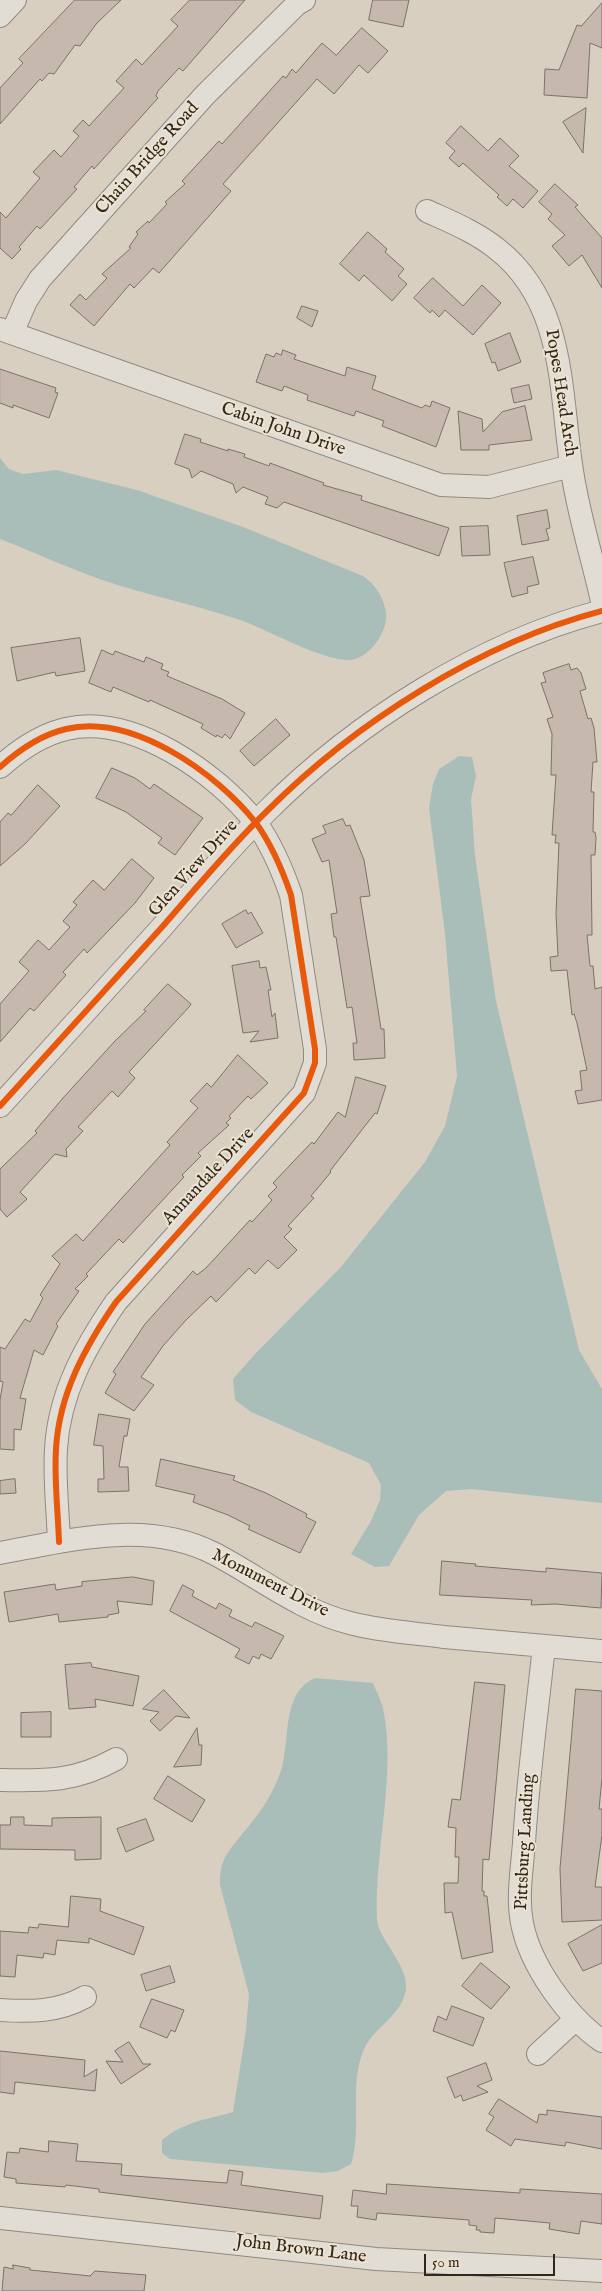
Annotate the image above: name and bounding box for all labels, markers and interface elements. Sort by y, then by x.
street label: Chain Bridge Road [92,98,204,220]
street label: Popes Head Arch [539,328,581,458]
street label: Cabin John Drive [218,399,348,461]
street label: Glen View Drive [145,816,243,922]
street label: Annandale Drive [158,1124,260,1230]
street label: Monument Drive [208,1545,332,1623]
street label: Pittsburg Landing [512,1773,540,1911]
street label: John Brown Lane [234,2231,368,2269]
scale bar [427,2244,558,2276]
text: 50 m [432,2253,460,2272]

